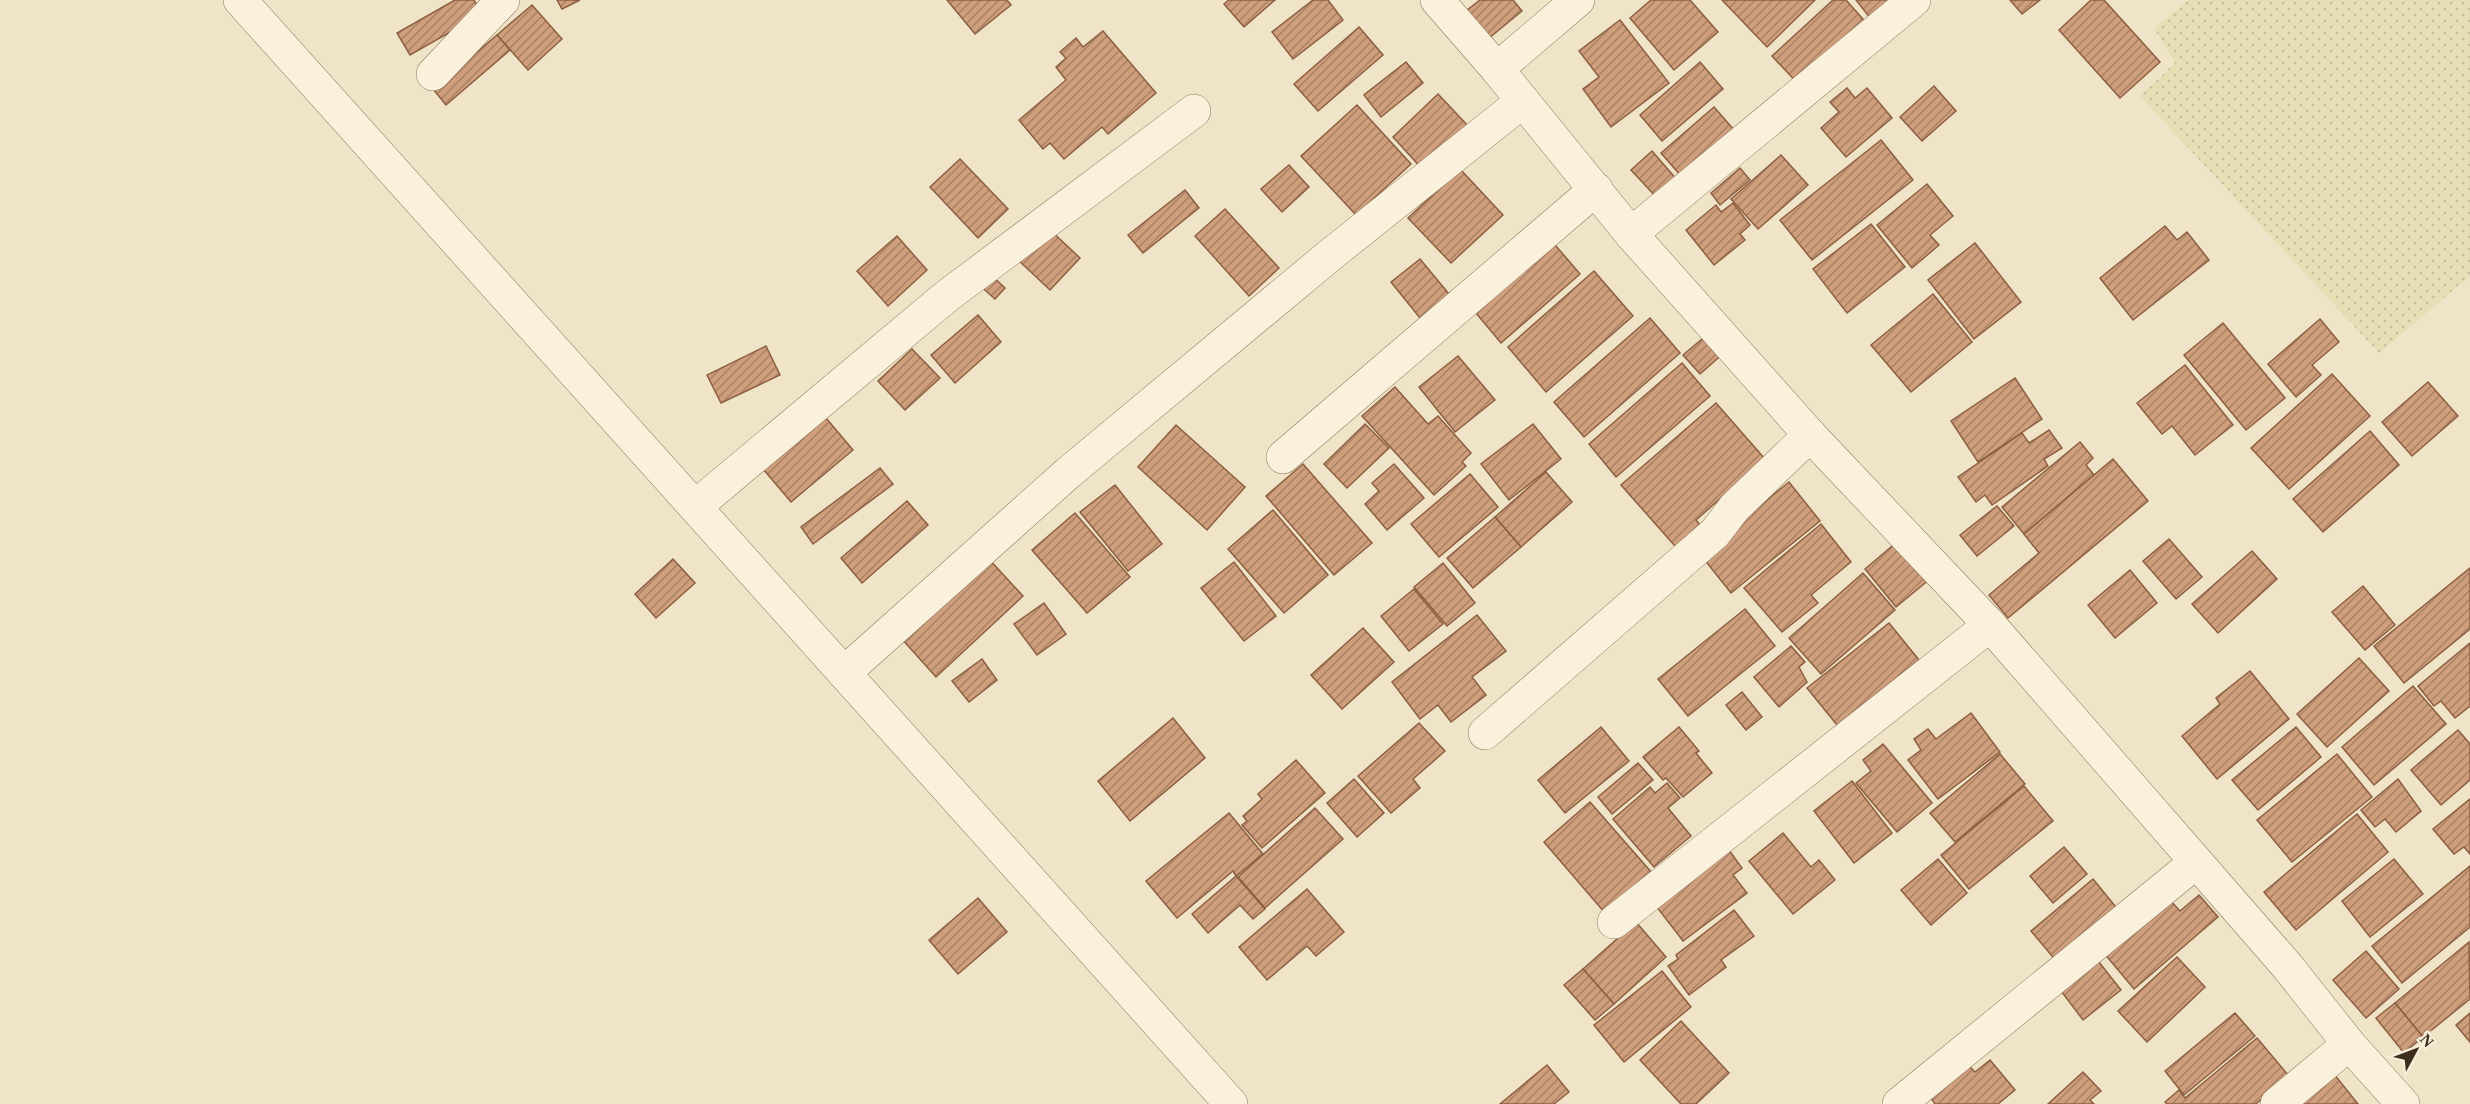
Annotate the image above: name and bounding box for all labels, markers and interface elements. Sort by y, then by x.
north arrow [2386,1020,2446,1080]
text: N [2417,1031,2437,1051]

